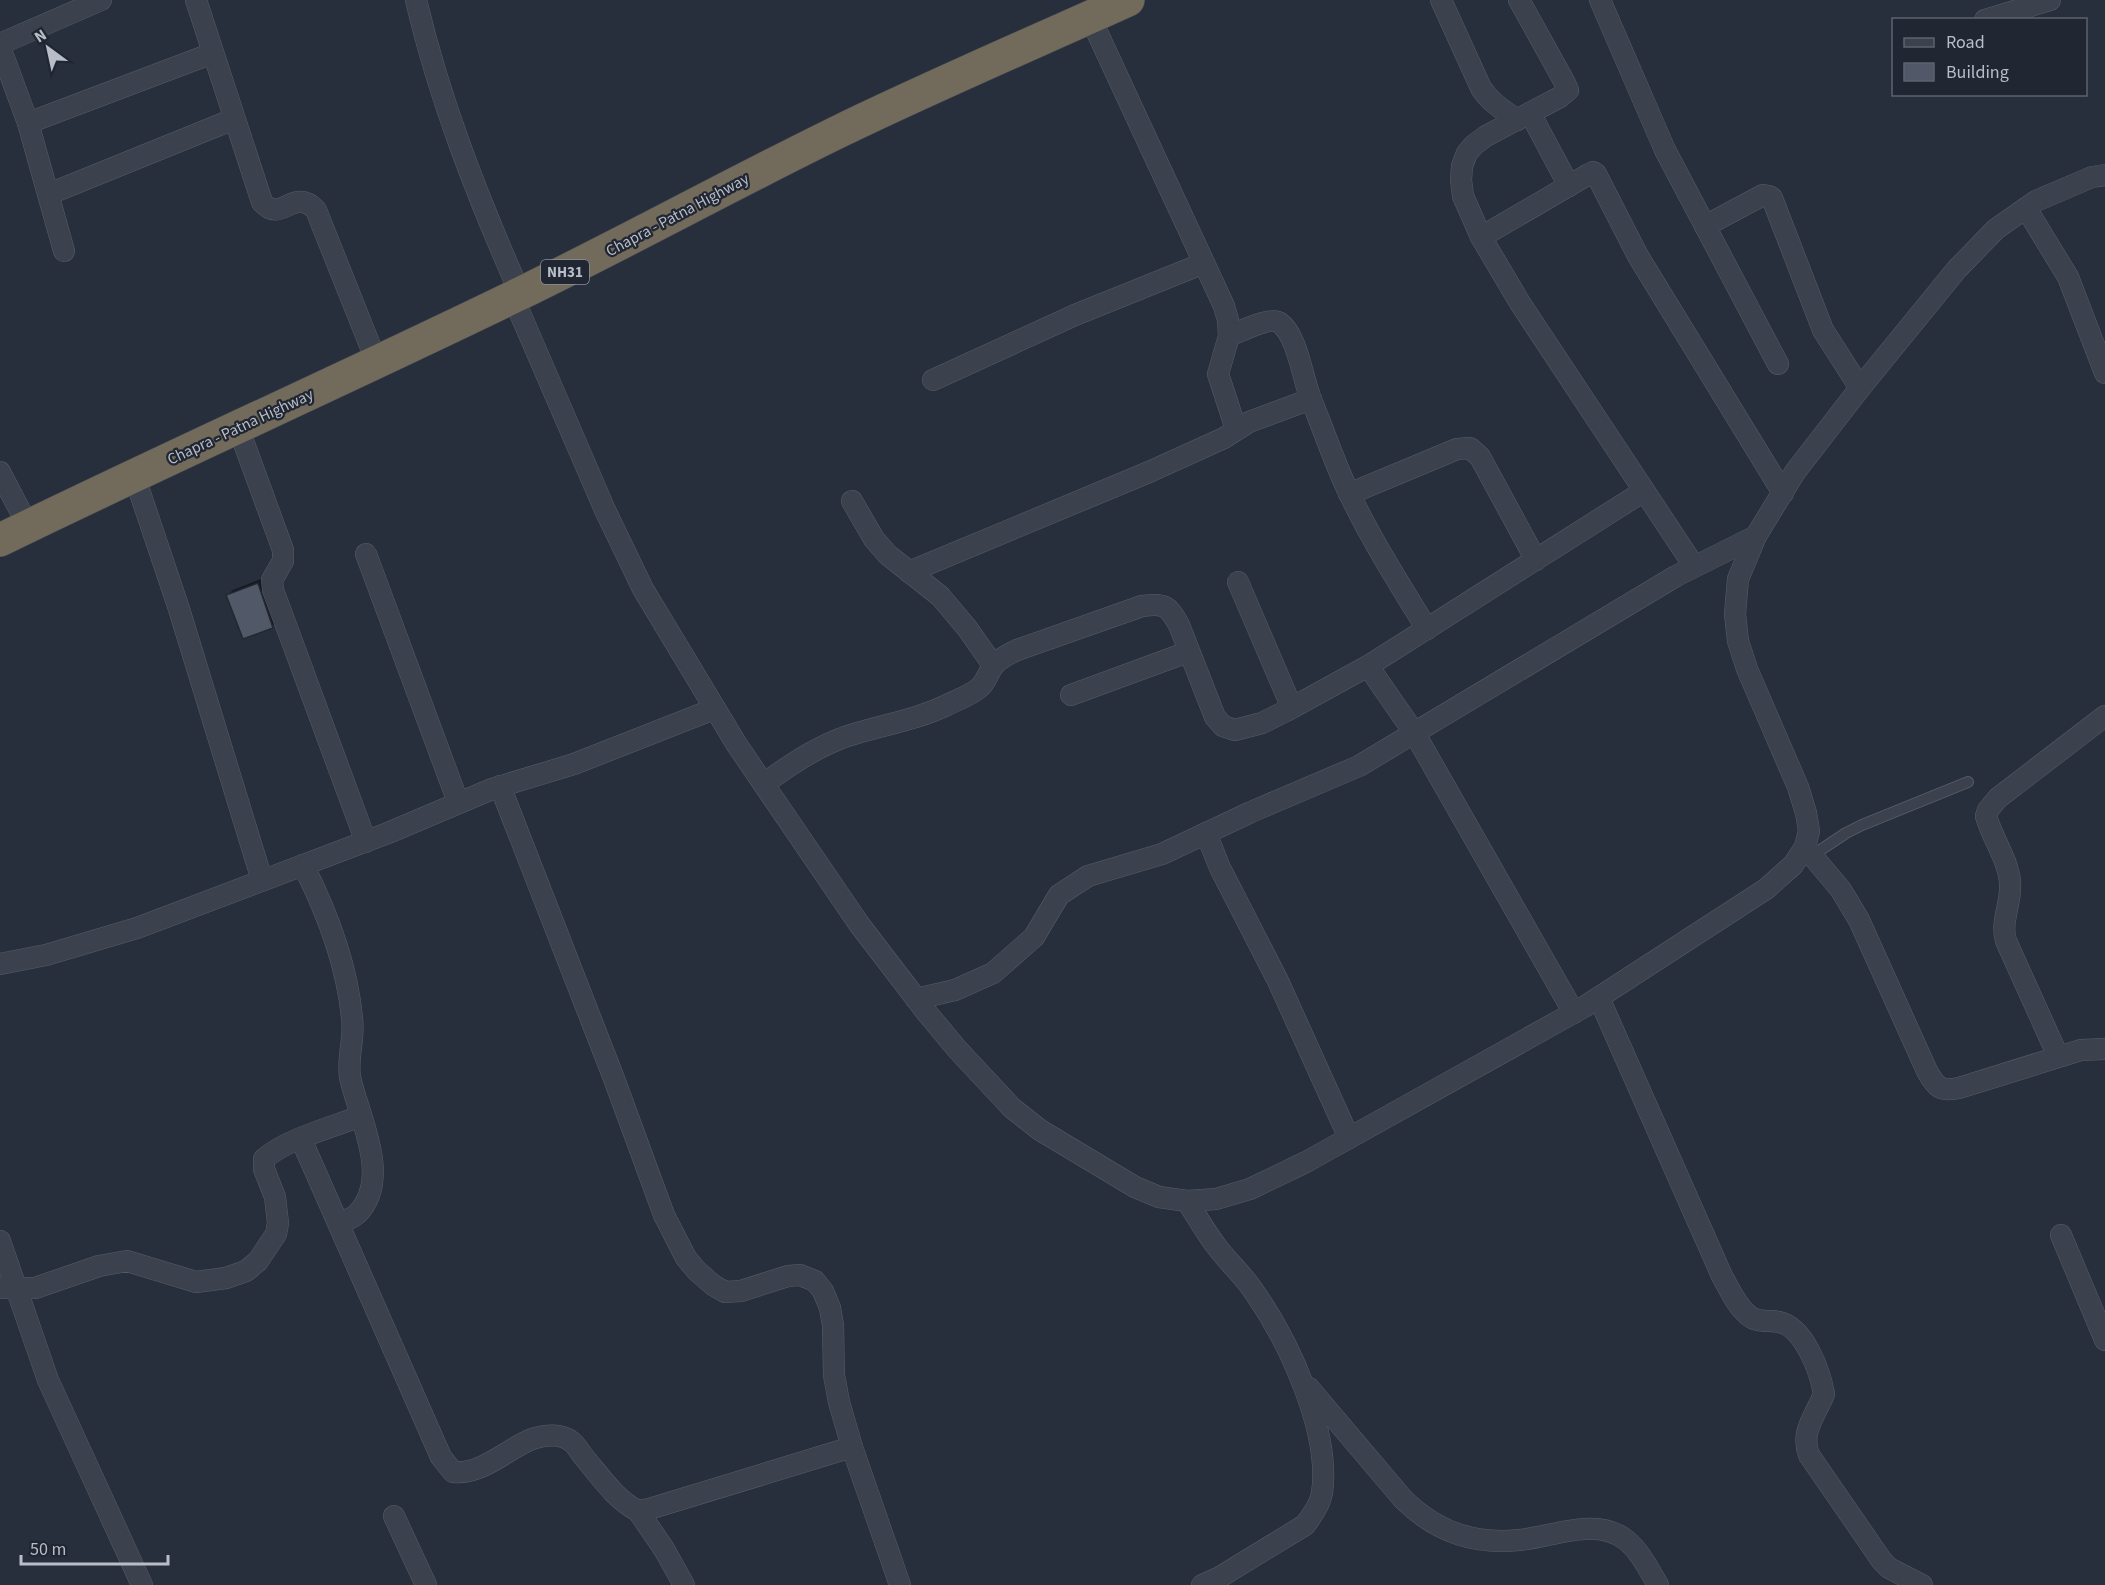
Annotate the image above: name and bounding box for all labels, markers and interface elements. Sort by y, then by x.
north arrow [18,18,78,78]
legend [1892,18,2087,96]
text: N [30,24,51,48]
text: Road [1946,30,1985,55]
text: Building [1946,60,2009,85]
street label: Chapra - Patna Highway [602,168,753,262]
road number: NH31 [541,260,589,284]
street label: Chapra - Patna Highway [164,383,318,470]
scale bar [21,1528,168,1566]
text: 50 m [30,1537,66,1562]

